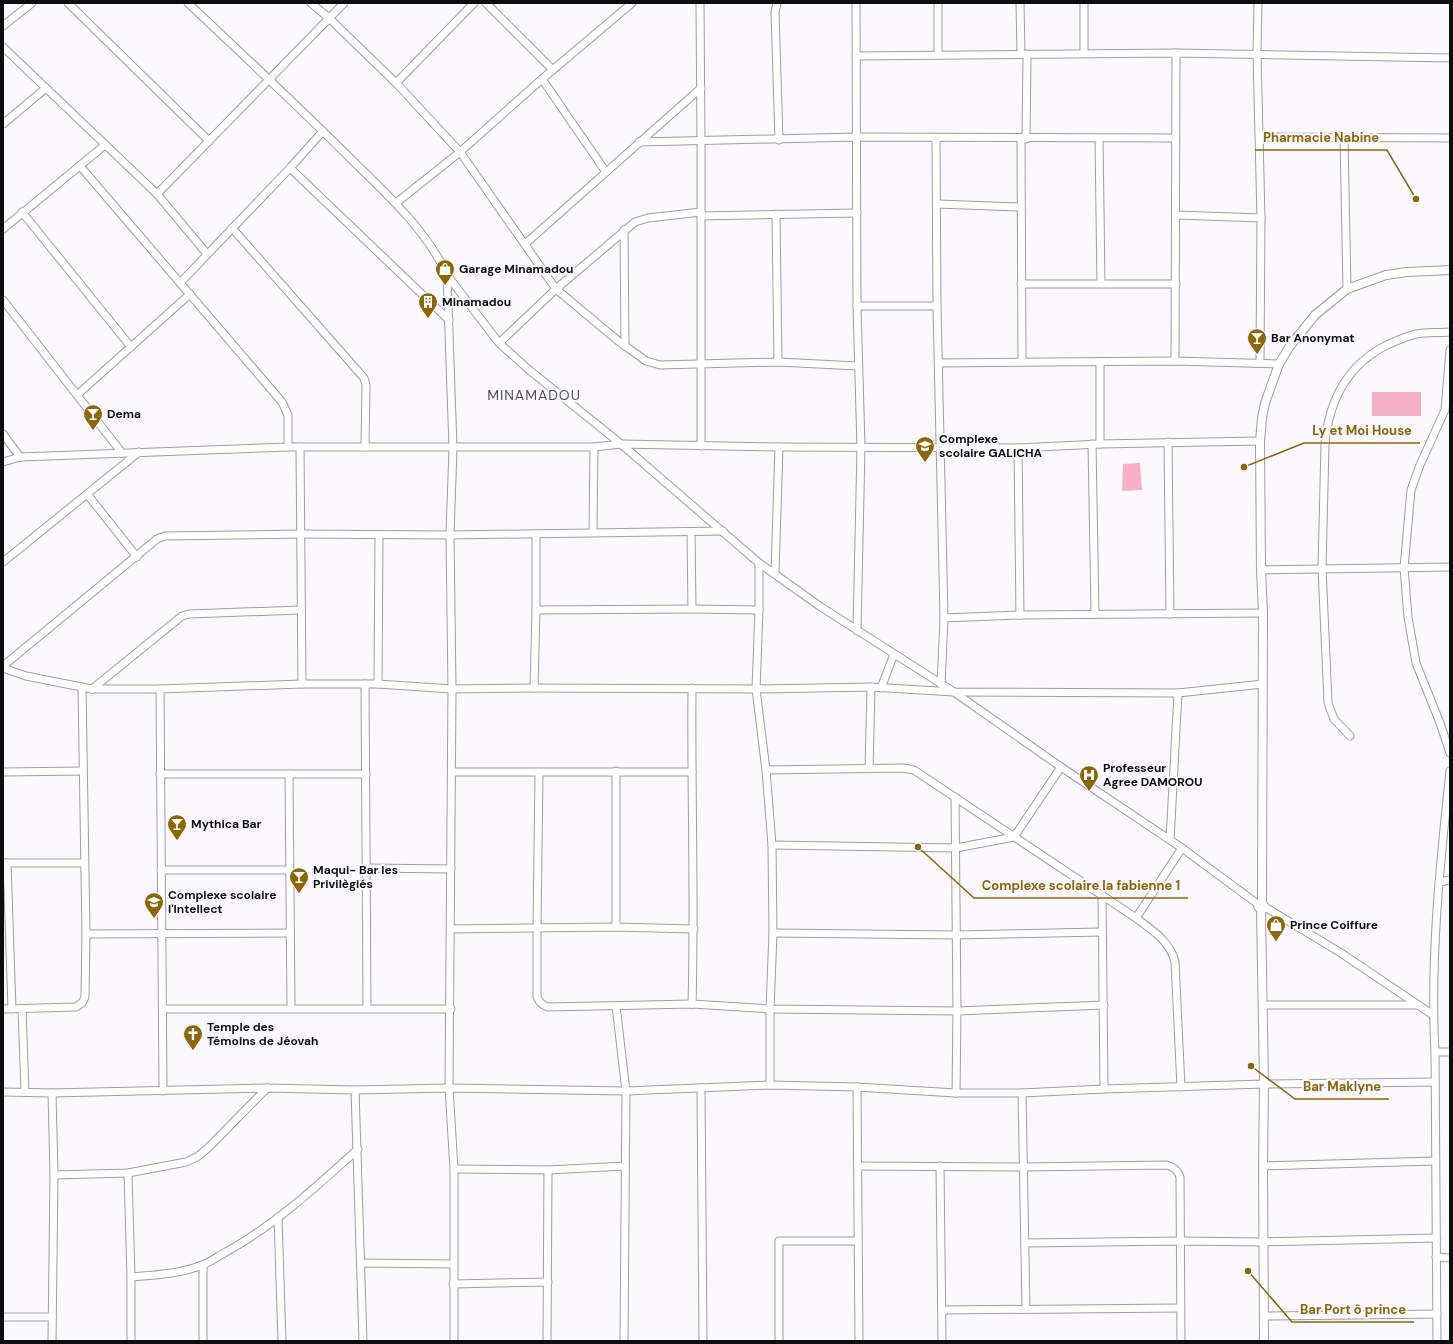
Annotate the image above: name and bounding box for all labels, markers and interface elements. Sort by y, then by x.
callout: Pharmacie Nabine [1255,125,1387,150]
text: Pharmacie Nabine [1263,129,1379,146]
shop icon: Garage Minamadou [434,258,456,286]
place label: Garage Minamadou [459,261,574,277]
building icon: Minamadou [417,291,439,319]
place label: Minamadou [442,294,511,310]
bar icon: Bar Anonymat [1246,327,1268,355]
place label: Bar Anonymat [1271,330,1355,346]
district label: MINAMADOU [487,386,581,404]
bar icon: Dema [82,403,104,431]
place label: Dema [107,406,141,422]
callout: Ly et Moi House [1304,418,1420,443]
text: Ly et Moi House [1312,422,1412,439]
place label: Complexe scolaire GALICHA [939,431,1043,461]
school or university icon: Complexe scolaire GALICHA [914,435,936,463]
place label: Professeur Agree DAMOROU [1103,760,1202,790]
hospital icon: Professeur Agree DAMOROU [1078,764,1100,792]
bar icon: Mythica Bar [166,813,188,841]
place label: Mythica Bar [191,816,262,832]
place label: Maqui- Bar les Privilègiés [313,862,398,892]
bar icon: Maqui- Bar les Privilègiés [288,866,310,894]
callout: Complexe scolaire la fabienne 1 [974,873,1188,898]
text: Complexe scolaire la fabienne 1 [982,877,1180,894]
place label: Complexe scolaire l'Intellect [168,887,276,917]
school or university icon: Complexe scolaire l'Intellect [143,891,165,919]
shop icon: Prince Coiffure [1265,914,1287,942]
place label: Prince Coiffure [1290,917,1378,933]
place label: Temple des Témoins de Jéovah [207,1019,318,1049]
church icon: Temple des Témoins de Jéovah [182,1023,204,1051]
callout: Bar Maklyne [1295,1074,1389,1099]
text: Bar Maklyne [1303,1078,1381,1095]
callout: Bar Port ô prince [1292,1297,1414,1322]
text: Bar Port ô prince [1300,1301,1406,1318]

